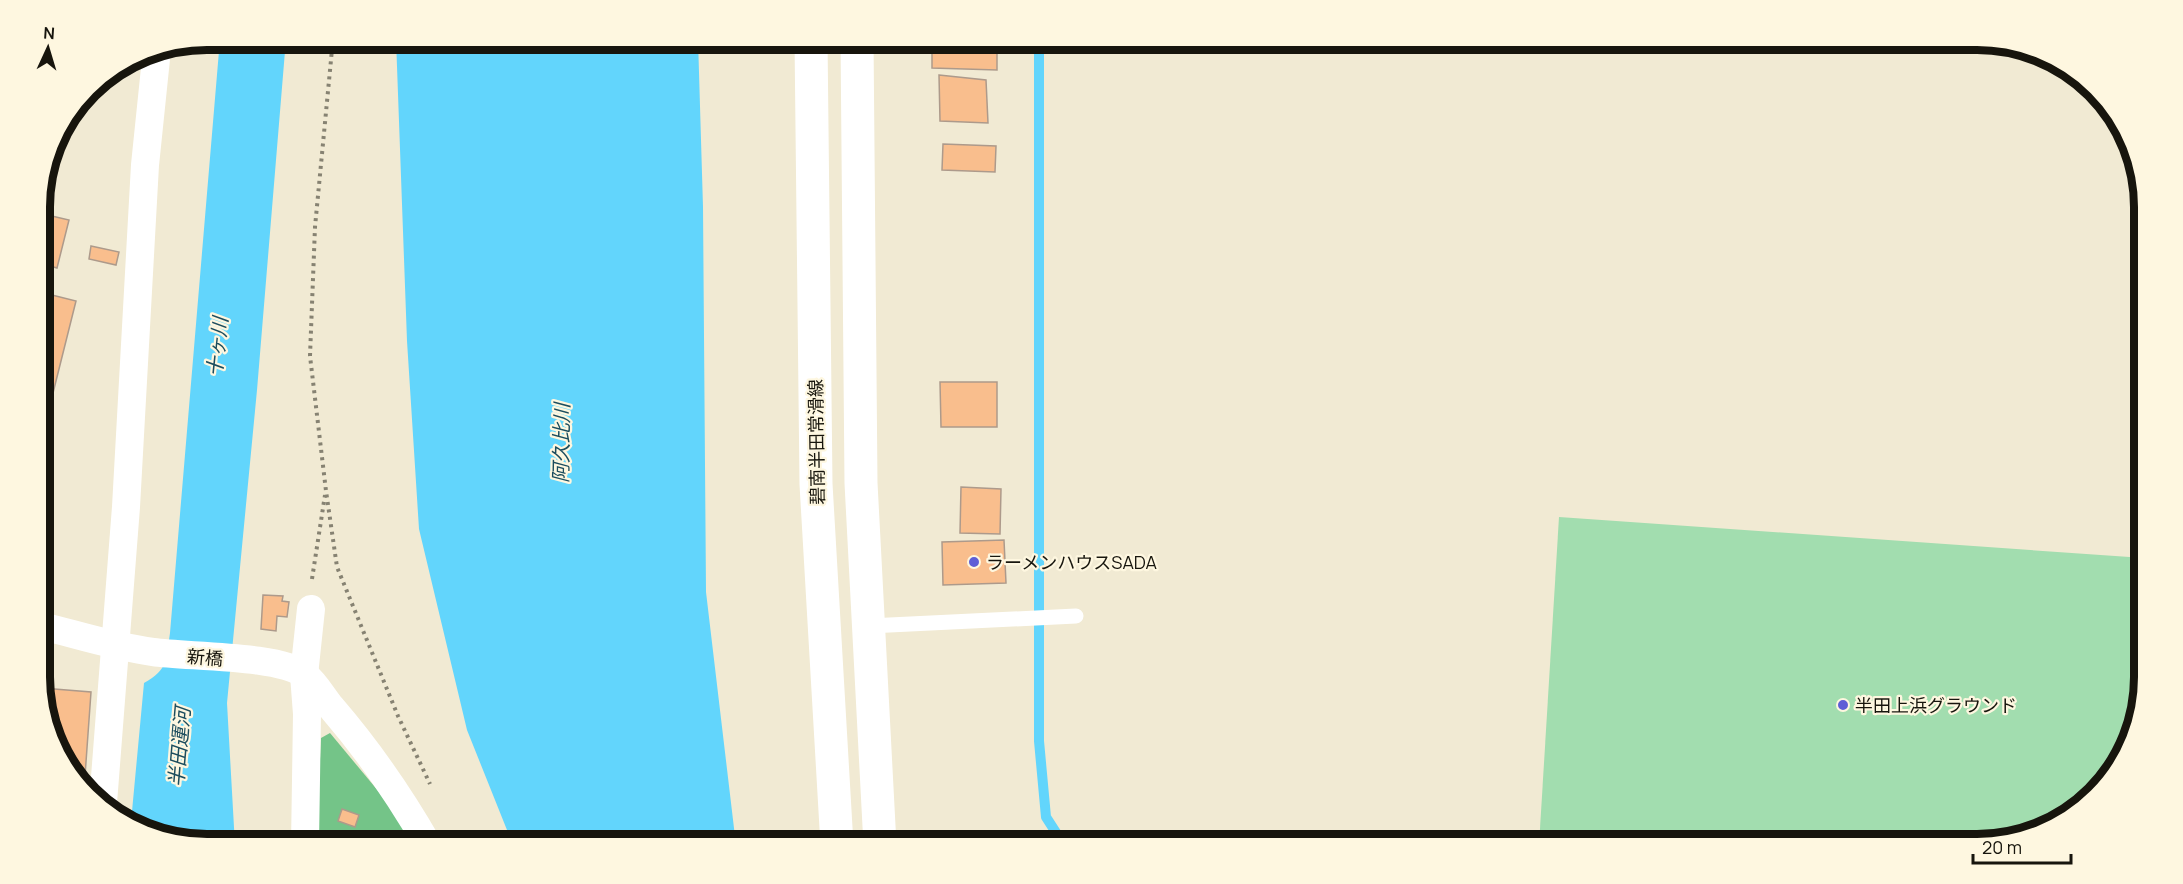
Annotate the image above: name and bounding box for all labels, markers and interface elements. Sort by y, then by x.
north arrow [18,18,78,78]
text: N [43,22,56,44]
water label: 十ヶ川 [200,314,234,378]
street label: 碧南半田常滑線 [803,379,829,505]
water label: 阿久比川 [547,401,575,483]
place label: ラーメンハウスSADA [986,550,1158,574]
marker: ラーメンハウスSADA [967,555,981,569]
street label: 新橋 [186,643,224,671]
place label: 半田上浜グラウンド [1855,693,2017,717]
marker: 半田上浜グラウンド [1836,698,1850,712]
water label: 半田運河 [162,702,196,788]
scale bar [1973,827,2070,865]
text: 20 m [1982,835,2022,859]

